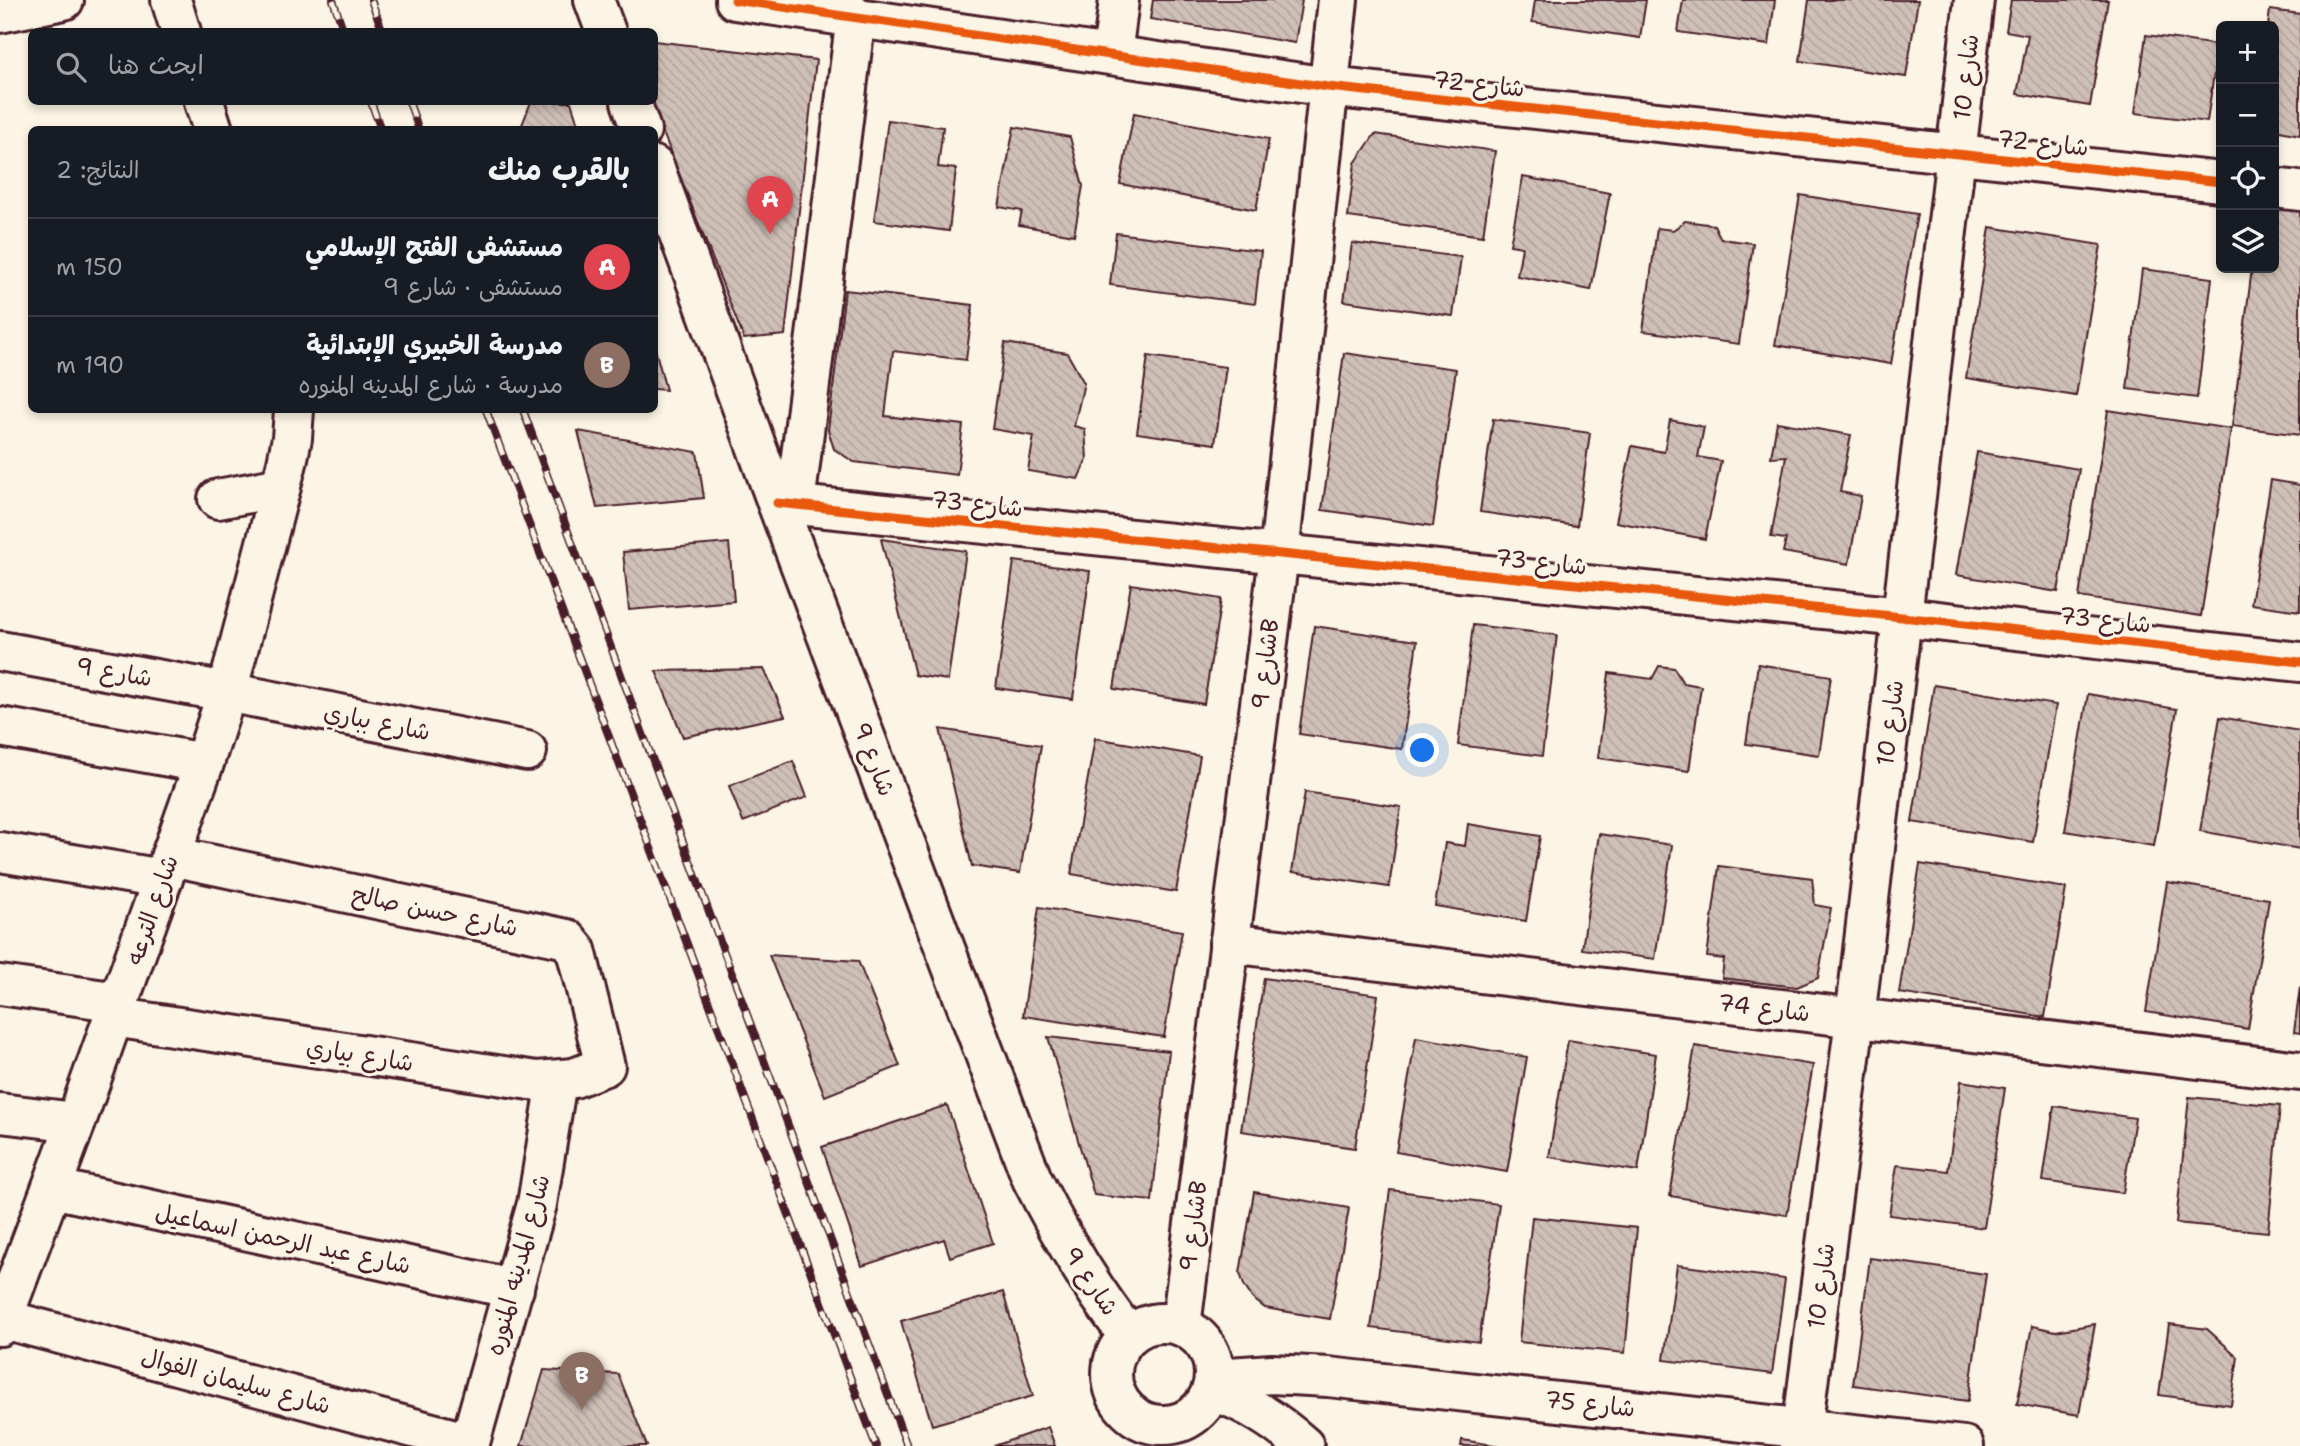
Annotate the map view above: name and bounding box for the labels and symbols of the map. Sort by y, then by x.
street label: شارع 10 [1946,32,1987,122]
street label: شارع 72 [1432,63,1526,106]
street label: شارع 72 [1996,122,2090,165]
pin: A [747,176,793,234]
street label: شارع 73 [929,483,1024,526]
street label: شارع 73 [1493,541,1588,584]
street label: شارع 73 [2057,599,2152,642]
street label: شارع 9B [1244,617,1287,711]
street label: شارع 9 [73,650,155,695]
street label: شارع 10 [1869,678,1912,768]
street label: شارع بباري [321,696,433,749]
street label: شارع 9 [844,717,903,801]
your location [1405,733,1439,767]
street label: شارع الترعه [118,851,187,970]
street label: شارع حسن صالح [349,878,521,945]
street label: شارع 74 [1716,986,1812,1031]
street label: شارع بياري [304,1031,416,1080]
street label: شارع المدينه المنوره [478,1171,559,1359]
street label: شارع 9B [1172,1179,1215,1273]
street label: شارع عبد الرحمن اسماعيل [152,1196,414,1283]
street label: شارع 9 [1055,1240,1126,1322]
street label: شارع 10 [1800,1241,1843,1331]
street label: شارع سليمان الفوال [137,1340,334,1423]
pin: B [559,1352,605,1410]
street label: شارع 75 [1543,1383,1637,1426]

